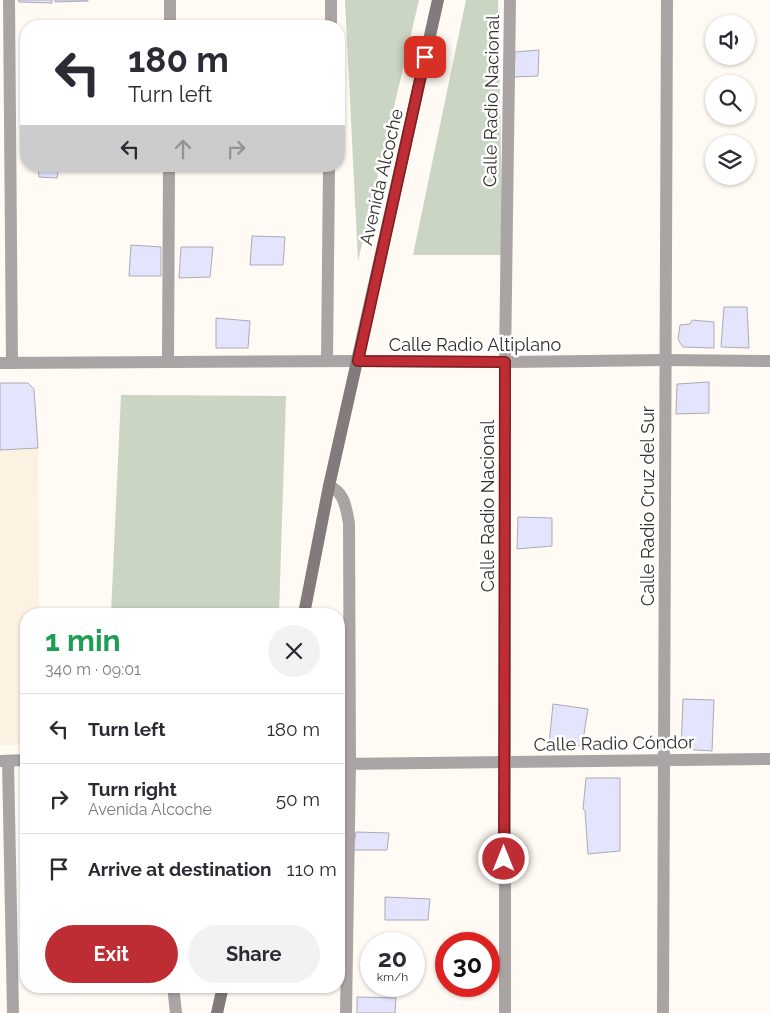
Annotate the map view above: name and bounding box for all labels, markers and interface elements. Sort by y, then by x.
street label: Calle Radio Nacional [479,15,503,187]
map controls [705,15,755,185]
button: sound [705,15,755,65]
pin [404,36,446,78]
text: 180 m [128,39,229,80]
icon: left [45,40,110,105]
icon: arrive [411,43,439,71]
button: search [705,75,755,125]
text: Turn left [128,81,212,107]
street label: Avenida Alcoche [355,106,407,247]
icon: left [116,135,144,163]
icon: ahead [169,135,197,163]
icon: right [222,135,250,163]
button: layers [705,135,755,185]
street label: Calle Radio Altiplano [389,334,561,355]
street label: Calle Radio Cruz del Sur [637,405,658,606]
street label: Calle Radio Nacional [477,420,498,592]
text: 1 min [45,623,121,658]
button: close [268,625,320,677]
text: 340 m · 09:01 [45,660,141,679]
icon: left [45,715,73,743]
text: Turn left [88,718,165,740]
text: 180 m [267,718,320,740]
street label: Calle Radio Cóndor [533,731,695,755]
text: Turn right [88,778,177,800]
icon: right [45,785,73,813]
text: 50 m [276,788,320,810]
text: Avenida Alcoche [88,800,212,819]
position arrow [477,832,529,884]
icon: arrive [45,855,73,883]
text: Arrive at destination [88,858,272,880]
text: 110 m [287,858,337,880]
button: Exit [45,925,178,983]
button: Share [188,925,320,983]
speed limit sign: 30 [435,932,500,997]
text: 20 [378,943,407,973]
text: km/h [377,970,408,984]

